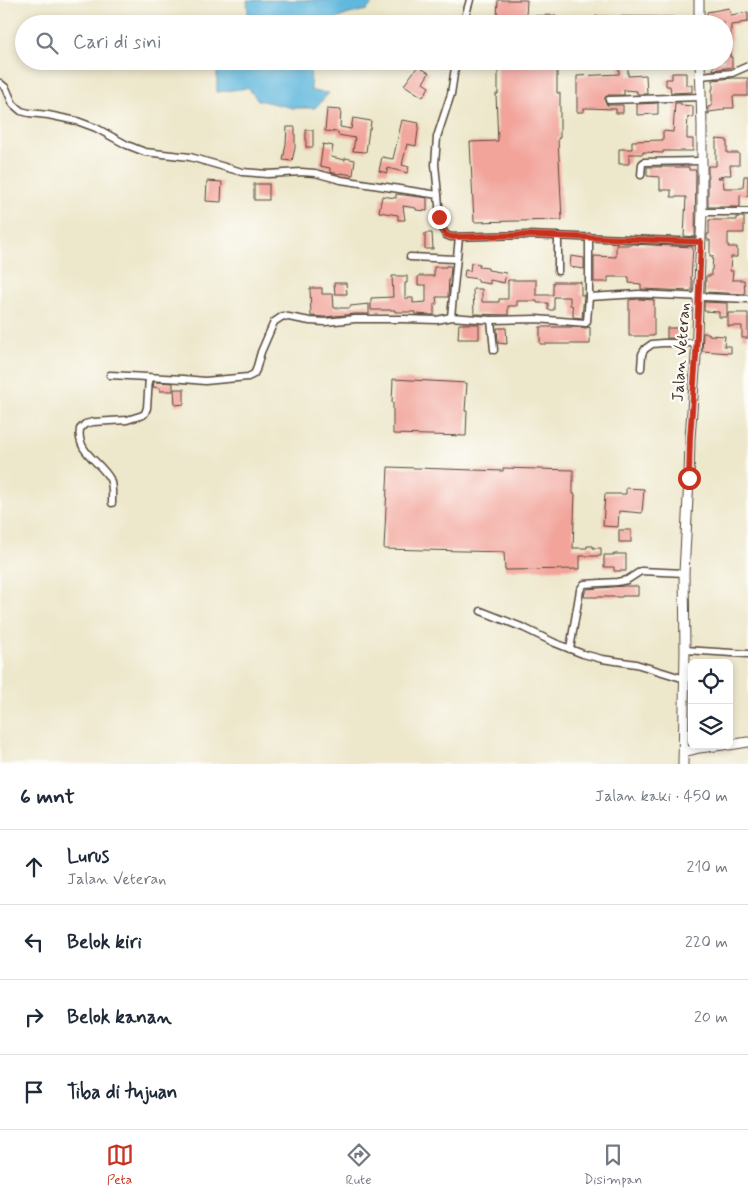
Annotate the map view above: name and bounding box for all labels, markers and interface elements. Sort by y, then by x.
search box [15,15,733,70]
icon: search [33,29,61,57]
text: Cari di sini [73,30,161,55]
route end [428,206,451,229]
street label: Jalan Veteran [668,302,695,402]
route start [678,467,701,490]
map controls [688,659,733,749]
button: locate [688,659,733,704]
button: layers [688,704,733,749]
text: 6 mnt [20,783,75,811]
text: Jalan kaki · 450 m [595,786,728,807]
text: Lurus [67,844,109,869]
icon: ahead [20,853,48,881]
text: 210 m [687,857,728,878]
text: Jalan Veteran [67,869,166,890]
icon: left [20,928,48,956]
text: Belok kiri [67,930,142,955]
text: 220 m [685,932,728,953]
icon: right [20,1003,48,1031]
text: Belok kanan [67,1005,172,1030]
text: 20 m [694,1007,728,1028]
icon: arrive [20,1078,48,1106]
text: Tiba di tujuan [67,1080,178,1105]
tab: Peta [106,1141,134,1189]
tab: Rute [345,1141,373,1189]
tab: Disimpan [584,1141,642,1189]

